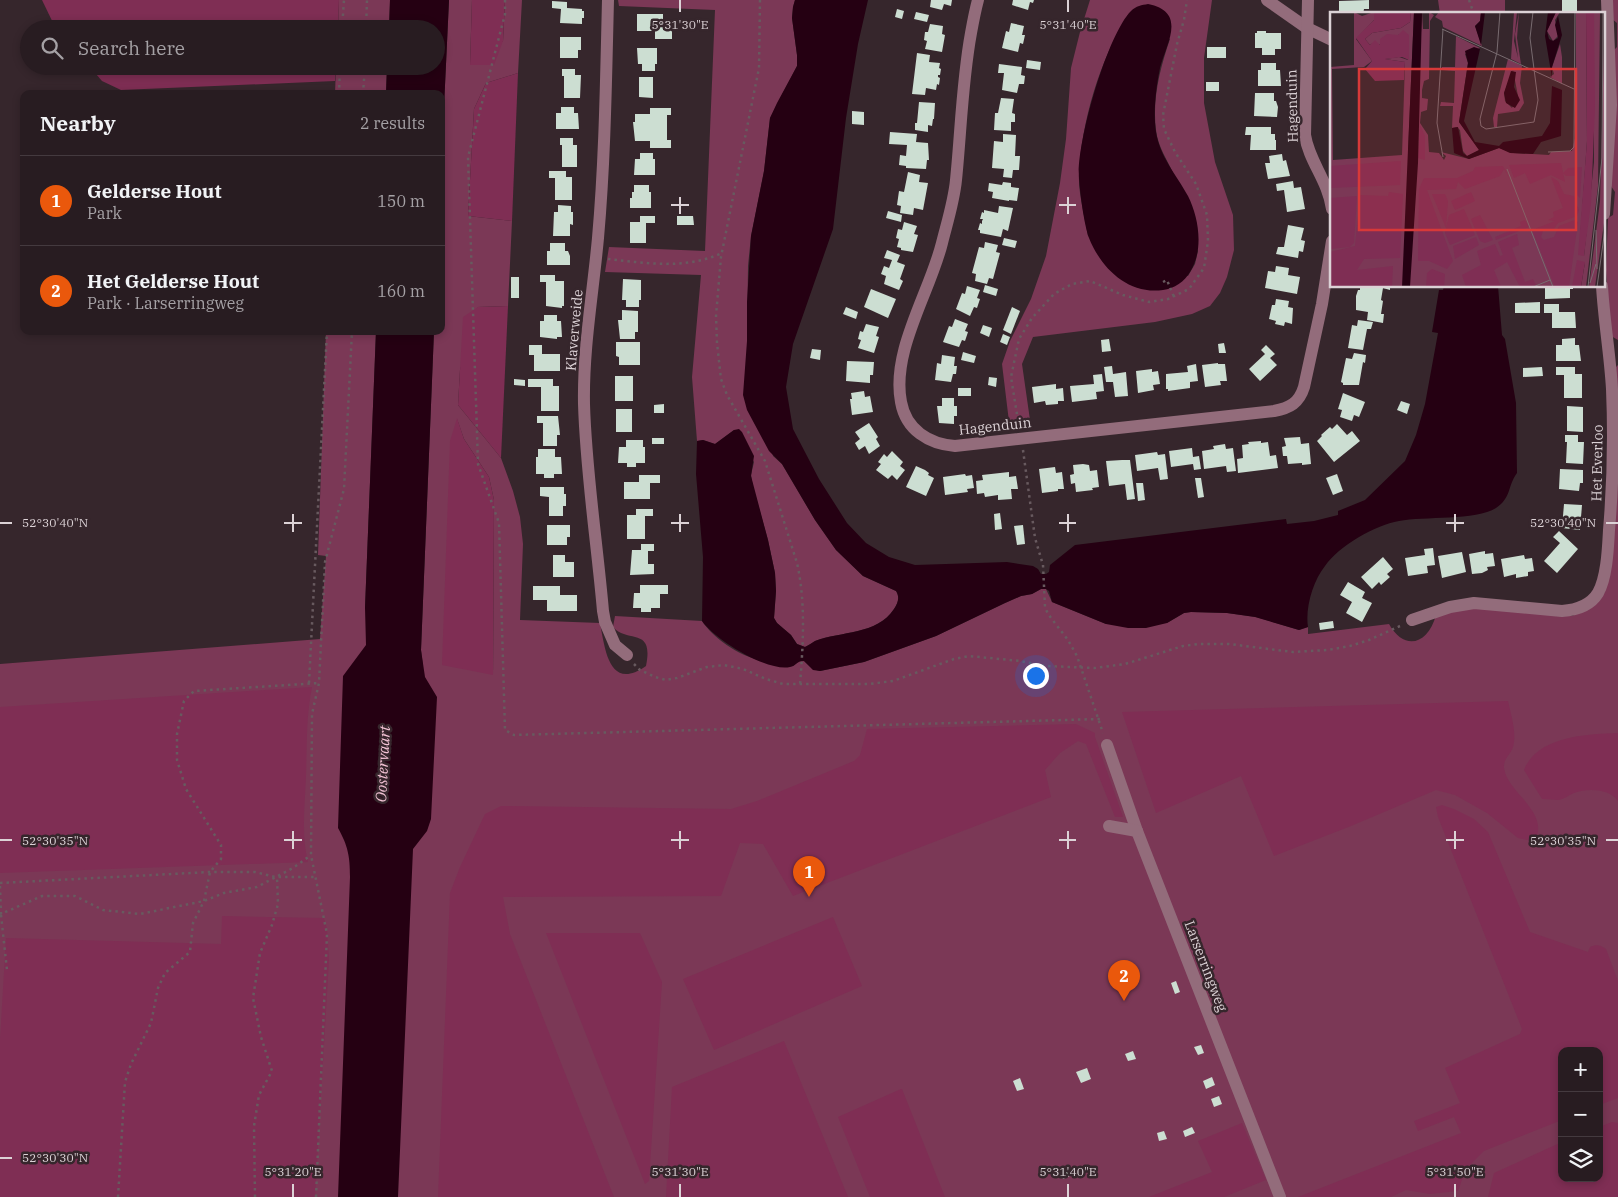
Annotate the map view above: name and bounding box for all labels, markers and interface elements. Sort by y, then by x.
inset map [1330,12,1606,288]
text: 5°31'30"E [651,17,709,32]
text: 5°31'40"E [1039,17,1097,32]
search box [20,20,445,75]
icon: search [38,34,66,62]
text: Search here [78,36,185,60]
street label: Hagenduin [1282,69,1302,143]
text: Nearby [40,109,116,137]
text: 2 results [360,113,425,133]
text: Gelderse Hout [87,179,221,203]
text: 1 [51,191,61,211]
text: 150 m [377,191,425,211]
text: Park [87,203,122,223]
text: Het Gelderse Hout [87,269,259,293]
text: 2 [51,281,61,301]
text: 160 m [377,281,425,301]
street label: Klaverweide [561,289,587,371]
text: Park · Larserringweg [87,293,244,313]
street label: Hagenduin [958,413,1032,439]
street label: Het Everloo [1587,424,1607,502]
text: 52°30'40"N [22,515,88,530]
text: 52°30'40"N [1530,515,1596,530]
your location [1023,663,1049,689]
water label: Oostervaart [371,725,394,803]
text: 52°30'35"N [22,833,88,848]
text: 52°30'35"N [1530,833,1596,848]
pin: 1 [793,856,825,897]
street label: Larserringweg [1180,918,1232,1014]
pin: 2 [1108,960,1140,1001]
map controls [1558,1047,1603,1182]
button: + [1558,1047,1603,1092]
button: − [1558,1092,1603,1137]
button: layers [1558,1137,1603,1182]
text: 52°30'30"N [22,1150,88,1165]
text: 5°31'20"E [264,1164,322,1179]
text: 5°31'30"E [651,1164,709,1179]
text: 5°31'40"E [1039,1164,1097,1179]
text: 5°31'50"E [1426,1164,1484,1179]

